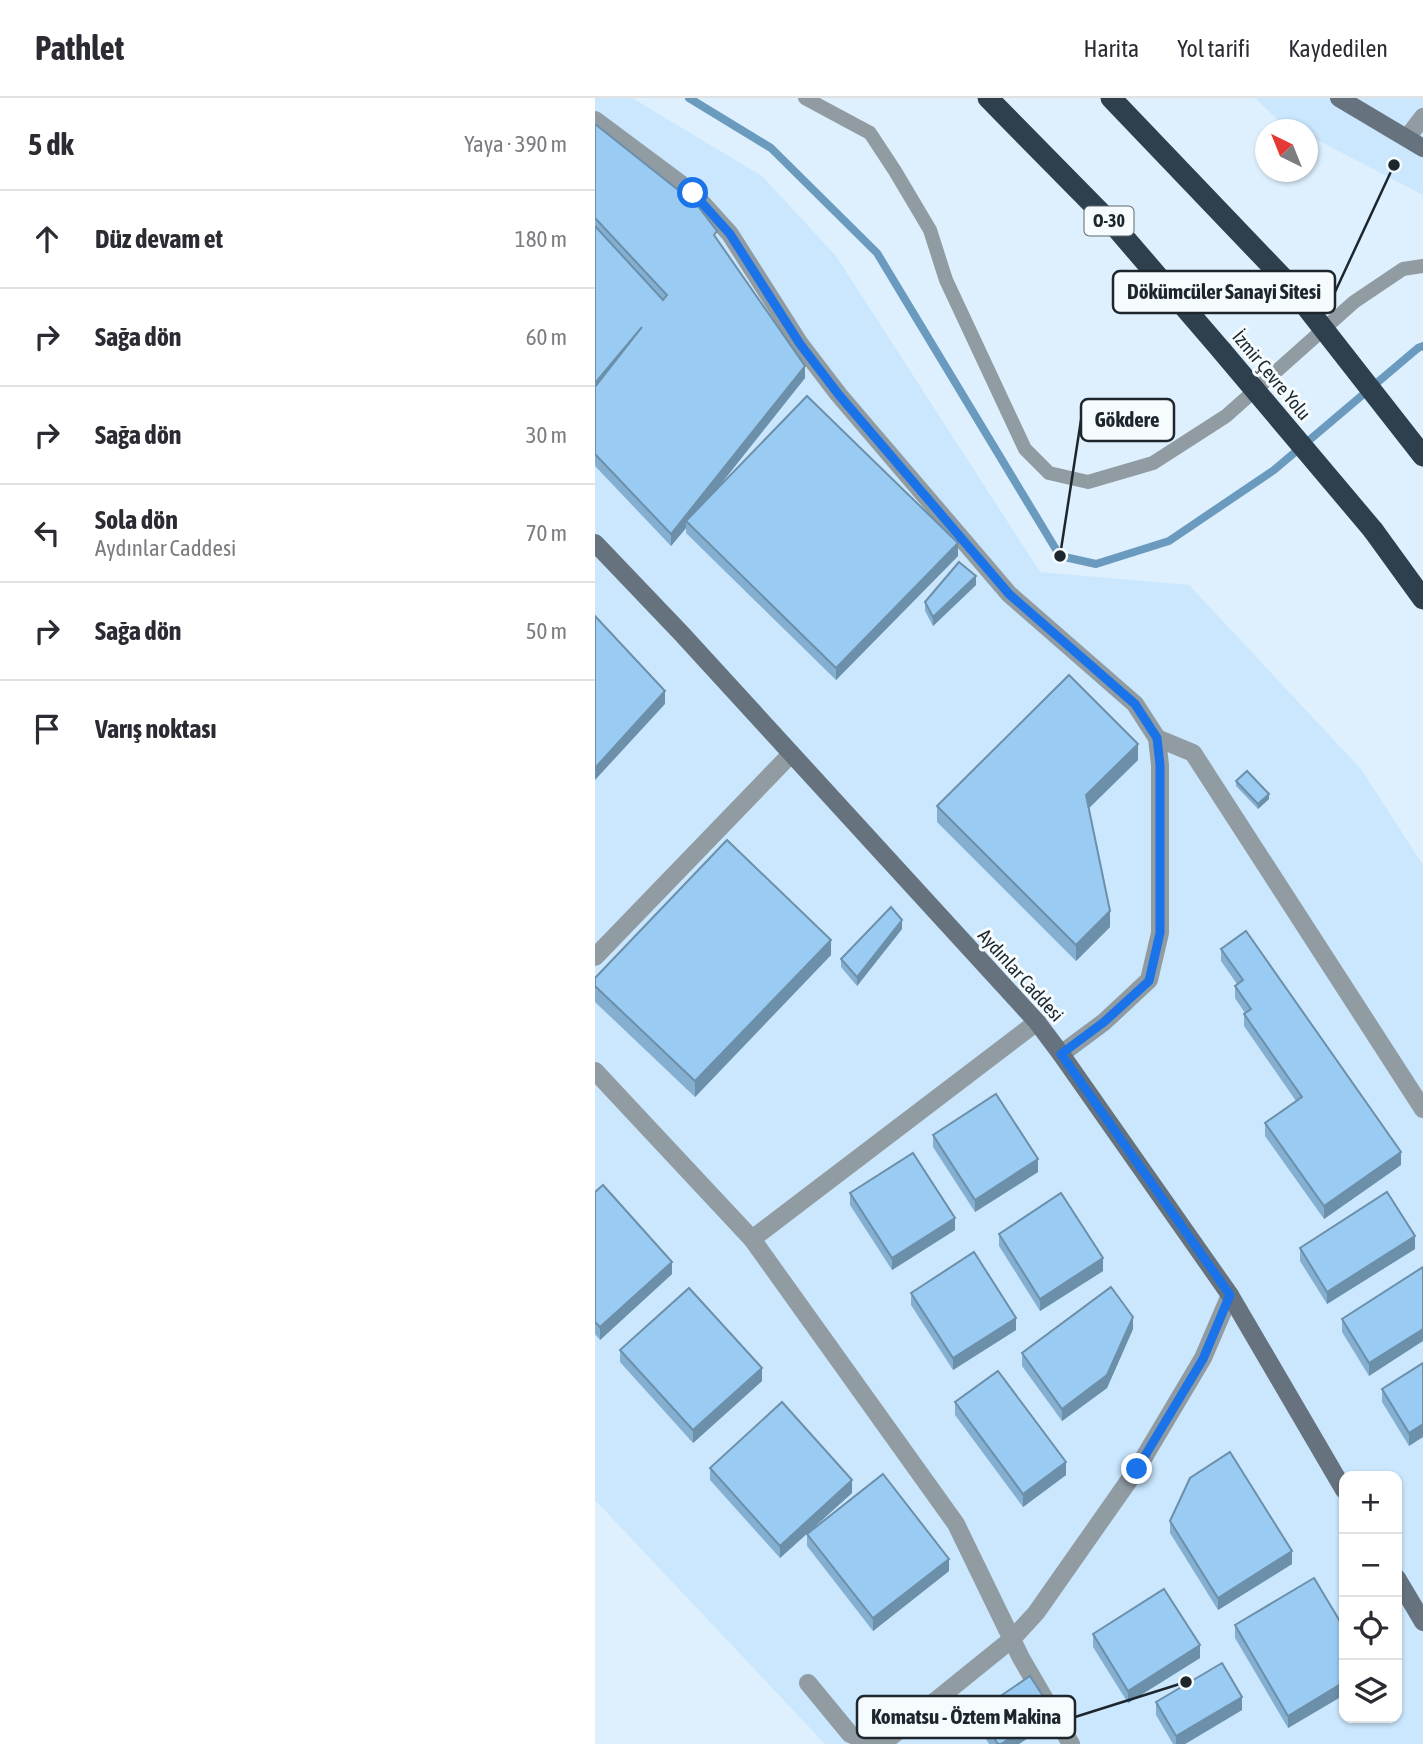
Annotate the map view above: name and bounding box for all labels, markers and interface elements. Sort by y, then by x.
text: Pathlet [35,29,124,67]
text: Harita [1083,35,1139,62]
text: Yol tarifi [1177,35,1250,62]
text: Kaydedilen [1288,35,1388,62]
north arrow [1255,119,1318,182]
text: 5 dk [28,127,74,161]
text: Yaya · 390 m [464,131,567,157]
route start [677,177,708,208]
road number: O-30 [1085,207,1133,236]
icon: ahead [28,220,66,258]
text: Düz devam et [95,224,223,254]
text: 180 m [515,226,567,252]
callout: Dökümcüler Sanayi Sitesi [1113,271,1335,313]
text: Dökümcüler Sanayi Sitesi [1127,279,1321,303]
icon: right [28,318,66,356]
text: Sağa dön [95,322,181,352]
text: 60 m [526,324,567,350]
street label: İzmir Çevre Yolu [1228,326,1316,424]
callout: Gökdere [1081,399,1174,441]
text: Gökdere [1094,407,1160,431]
icon: right [28,416,66,454]
text: Sağa dön [95,420,181,450]
text: 30 m [526,422,567,448]
text: Sola dön [95,505,178,535]
icon: left [28,514,66,552]
text: 70 m [526,520,567,546]
text: Aydınlar Caddesi [95,535,236,561]
icon: right [28,612,66,650]
text: Sağa dön [95,616,181,646]
text: 50 m [526,618,567,644]
icon: arrive [28,710,66,748]
text: Varış noktası [95,714,216,744]
street label: Aydınlar Caddesi [974,924,1068,1026]
route end [1121,1453,1152,1484]
map controls [1339,1471,1402,1723]
button: + [1339,1471,1402,1534]
button: − [1339,1534,1402,1597]
button: locate [1339,1597,1402,1660]
button: layers [1339,1660,1402,1723]
callout: Komatsu - Öztem Makina [857,1696,1075,1738]
text: Komatsu - Öztem Makina [871,1704,1061,1728]

